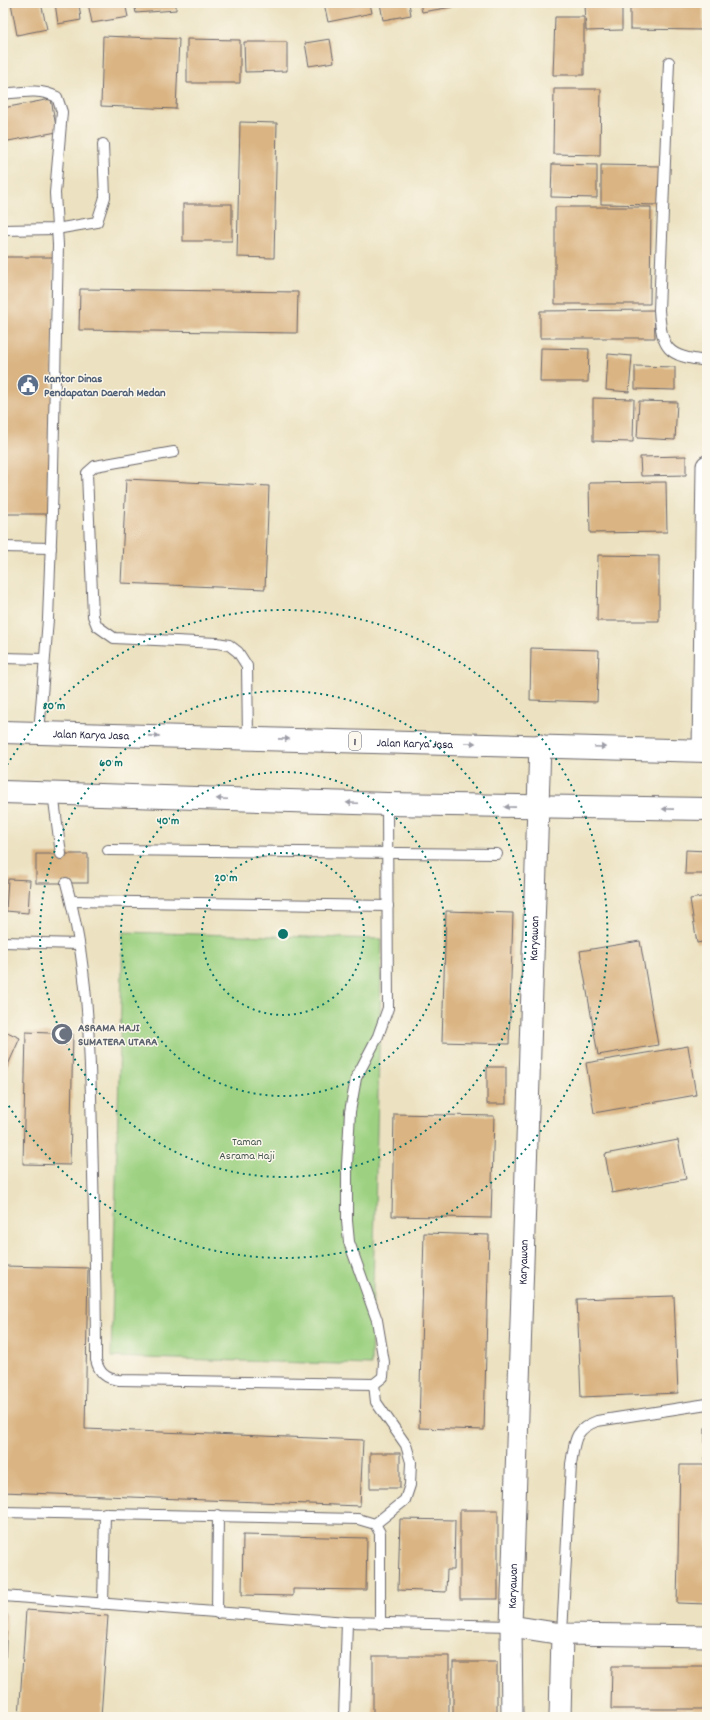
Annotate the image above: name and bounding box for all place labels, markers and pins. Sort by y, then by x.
place label: Kantor Dinas Pendapatan Daerah Medan [44,371,166,402]
public building icon: Kantor Dinas Pendapatan Daerah Medan [15,372,41,398]
centre of rings [276,927,290,941]
place label: ASRAMA HAJI SUMATERA UTARA [78,1020,158,1051]
mosque icon: ASRAMA HAJI SUMATERA UTARA [49,1021,75,1047]

